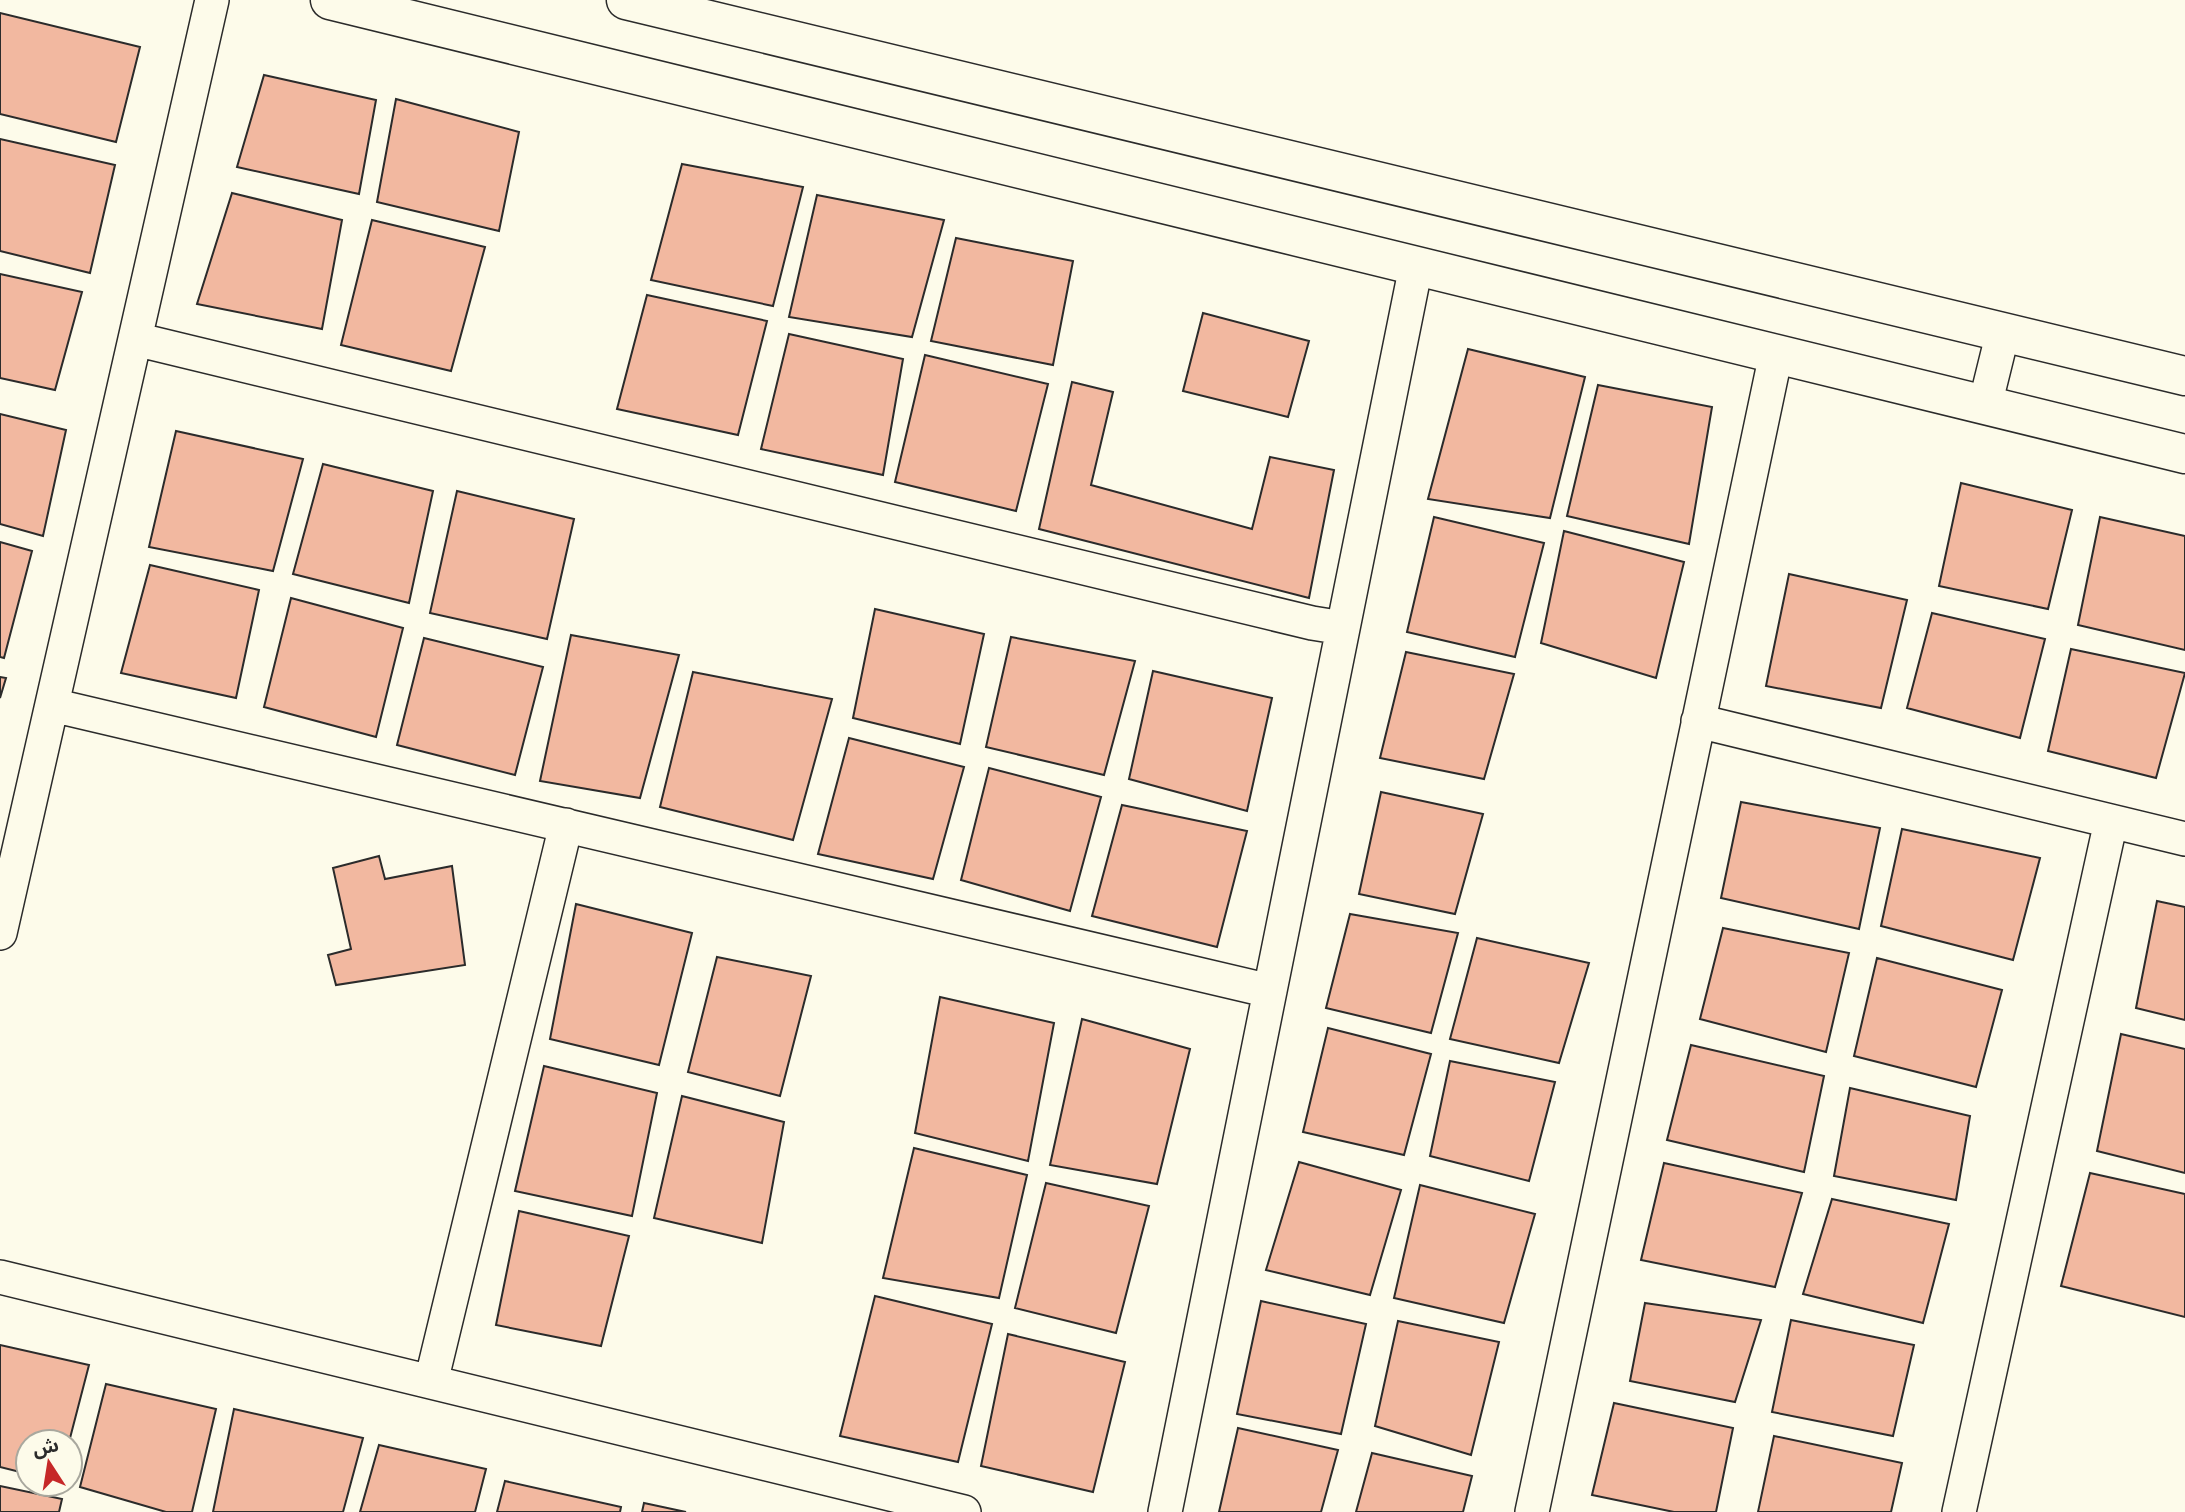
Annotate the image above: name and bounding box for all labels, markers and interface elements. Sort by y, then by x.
north arrow [14,1428,84,1498]
text: ش [30,1433,61,1461]

